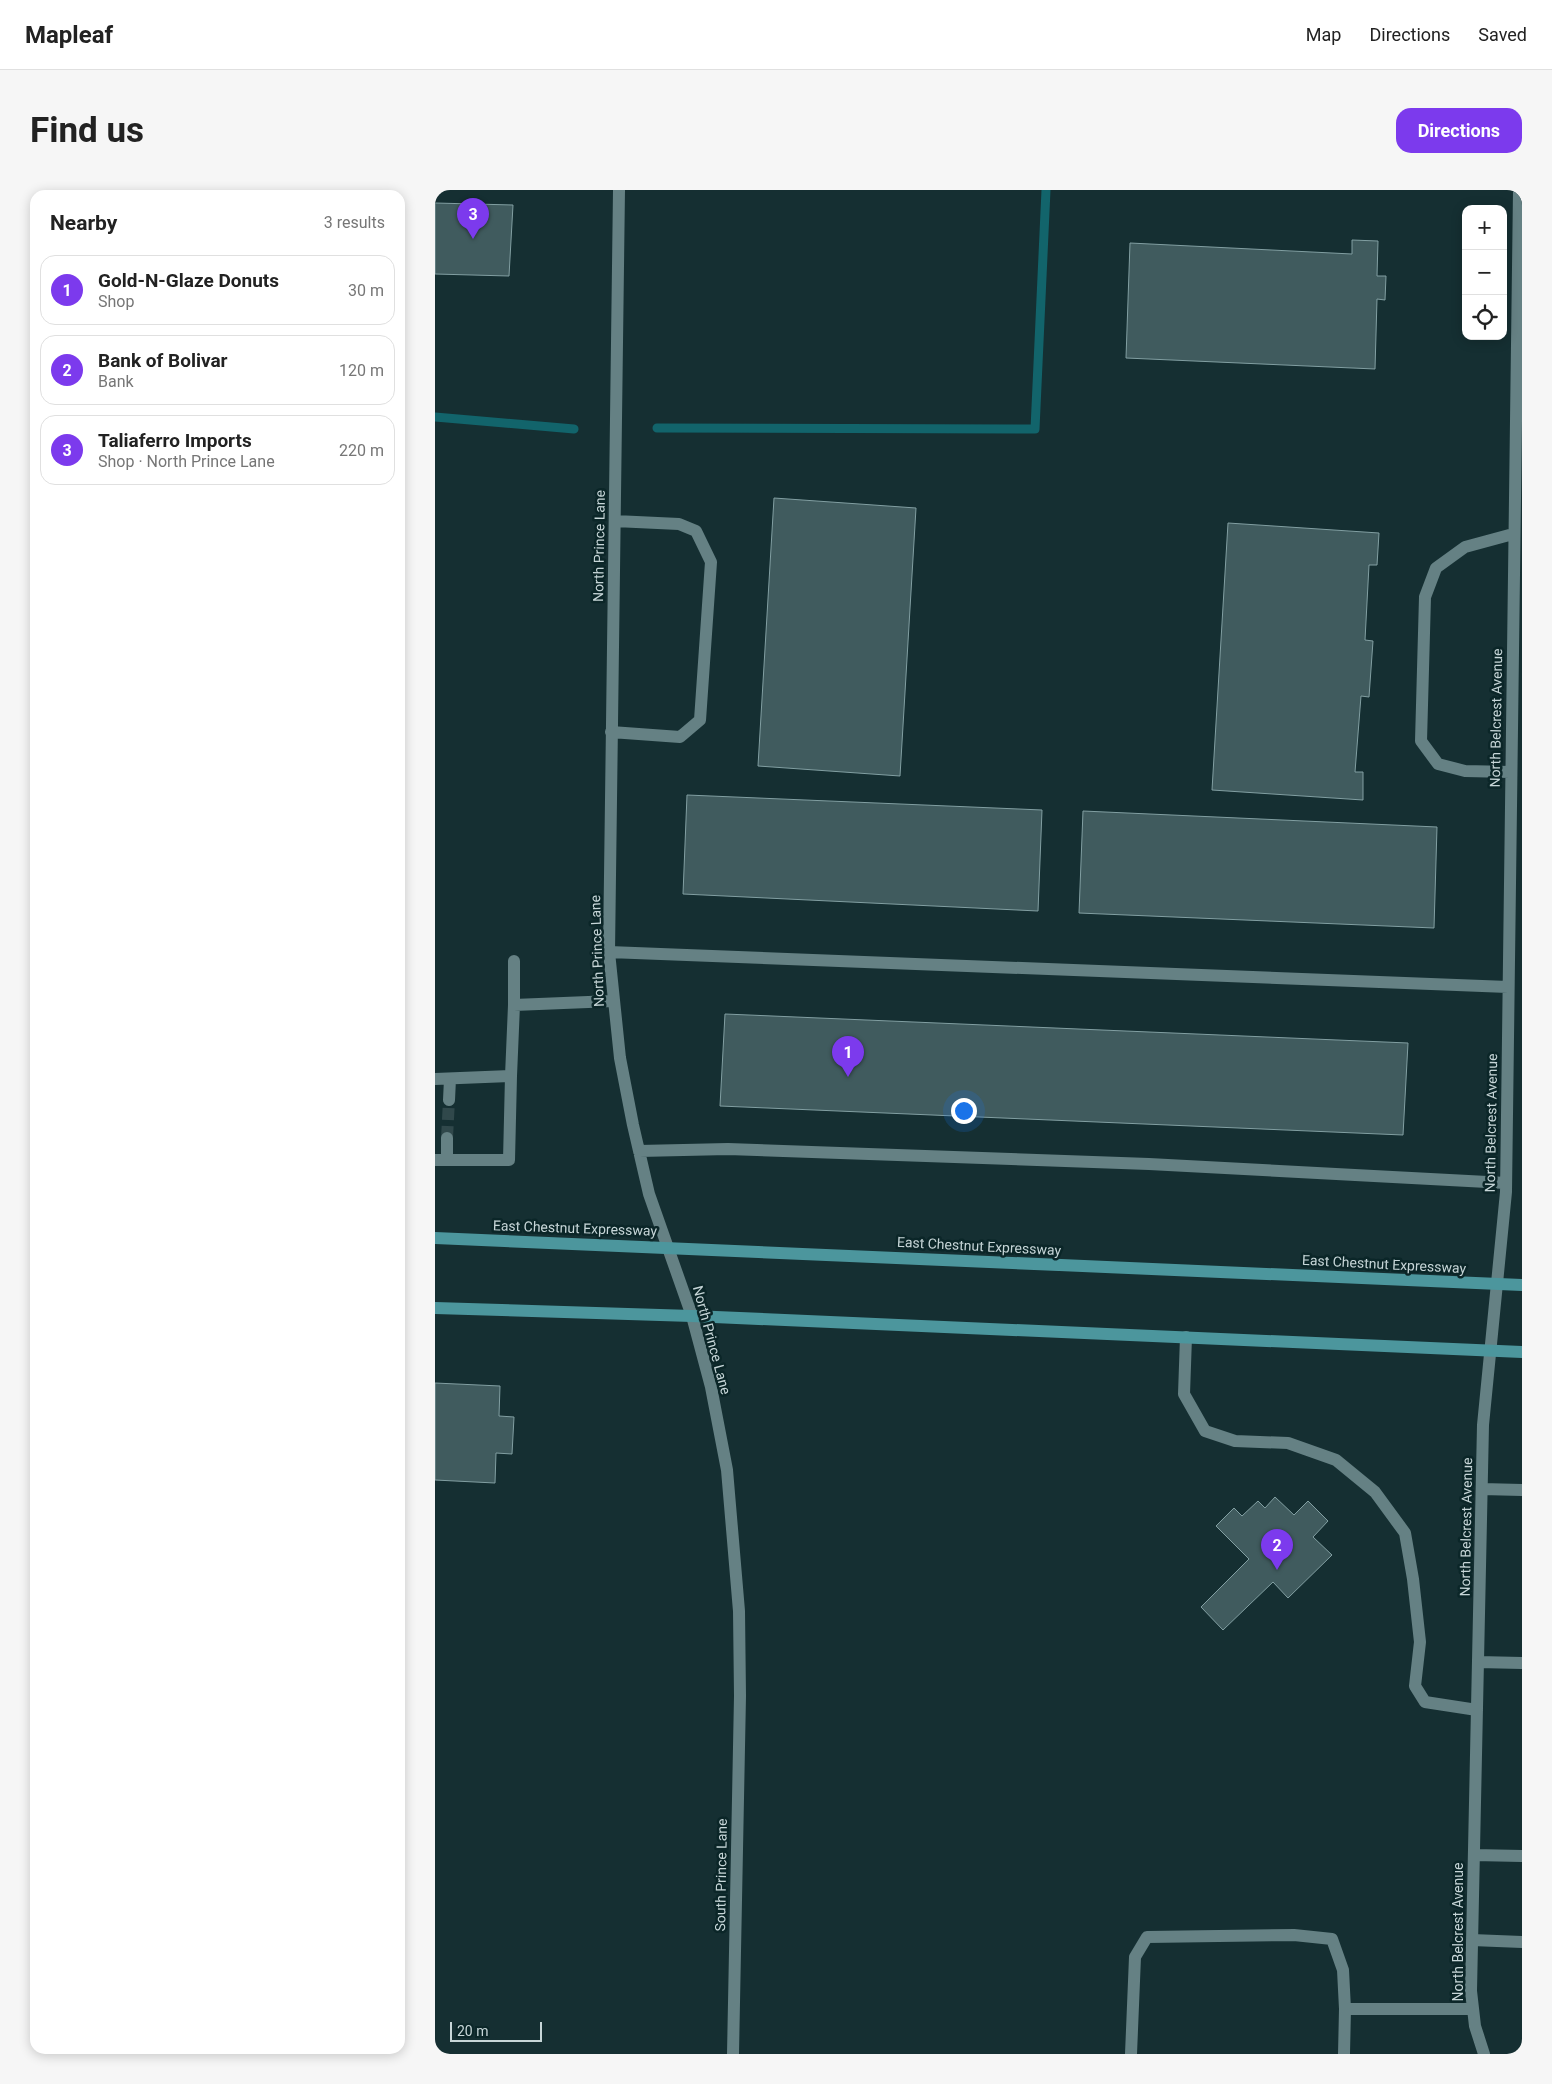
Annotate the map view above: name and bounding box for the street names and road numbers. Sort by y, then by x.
street label: North Prince Lane [590,490,608,602]
street label: North Belcrest Avenue [1487,648,1505,788]
street label: North Prince Lane [587,895,607,1007]
street label: North Belcrest Avenue [1482,1053,1500,1193]
street label: East Chestnut Expressway [493,1217,658,1239]
street label: East Chestnut Expressway [897,1234,1062,1258]
street label: East Chestnut Expressway [1302,1252,1467,1276]
street label: North Prince Lane [690,1284,734,1396]
street label: North Belcrest Avenue [1457,1457,1475,1597]
street label: South Prince Lane [712,1818,730,1932]
street label: North Belcrest Avenue [1450,1863,1466,2001]

